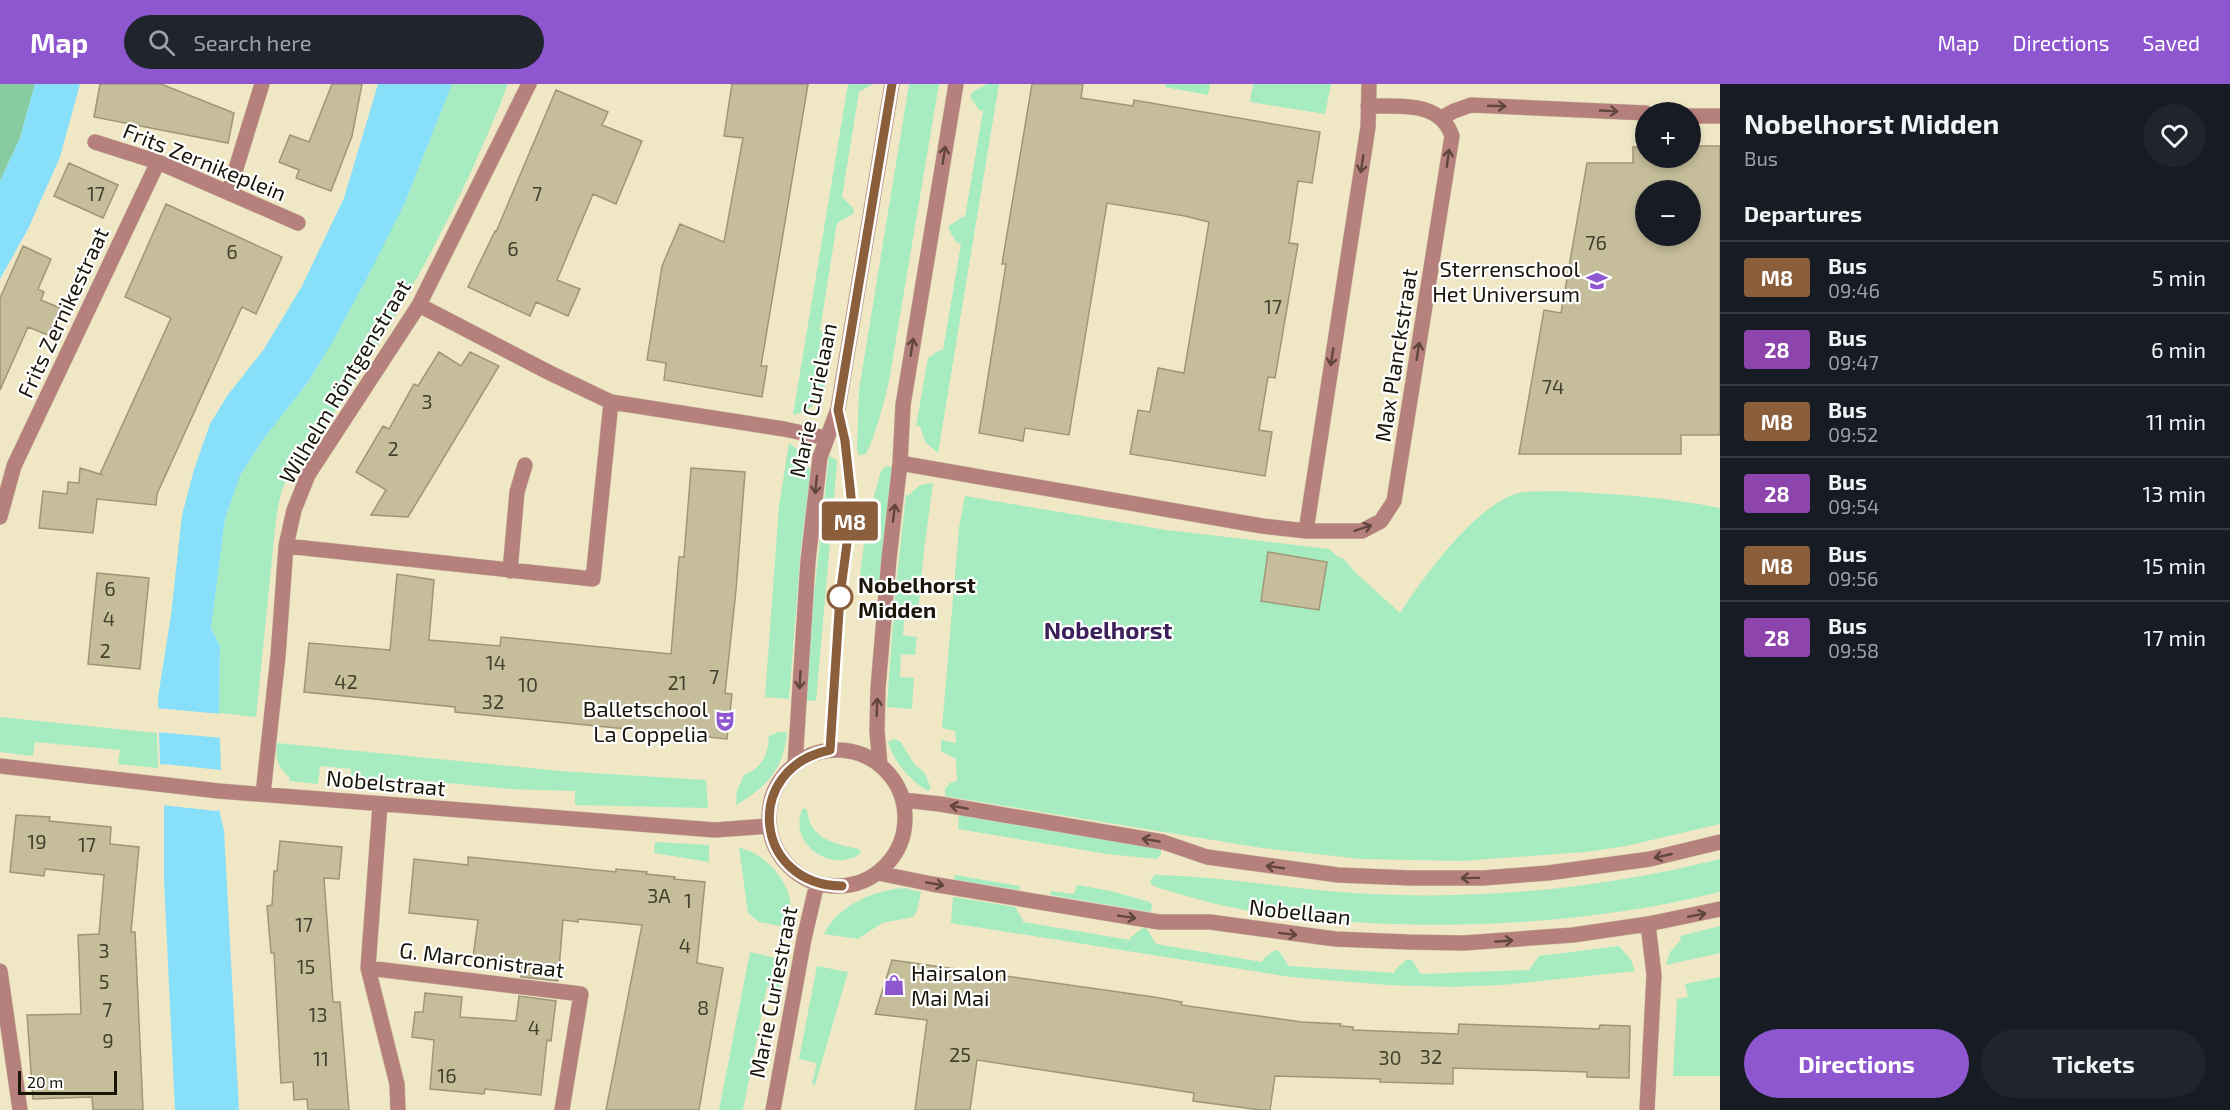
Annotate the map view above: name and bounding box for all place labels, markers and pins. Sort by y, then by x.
place label: Sterrenschool Het Universum [1432,255,1580,306]
school or university icon: Sterrenschool Het Universum [1585,269,1609,293]
place label: Nobelhorst Midden [858,571,976,622]
marker: Nobelhorst Midden [827,584,853,610]
place label: Balletschool La Coppelia [583,695,708,746]
theatre icon: Balletschool La Coppelia [713,709,737,733]
place label: Hairsalon Mai Mai [911,959,1007,1010]
shop icon: Hairsalon Mai Mai [882,973,906,997]

